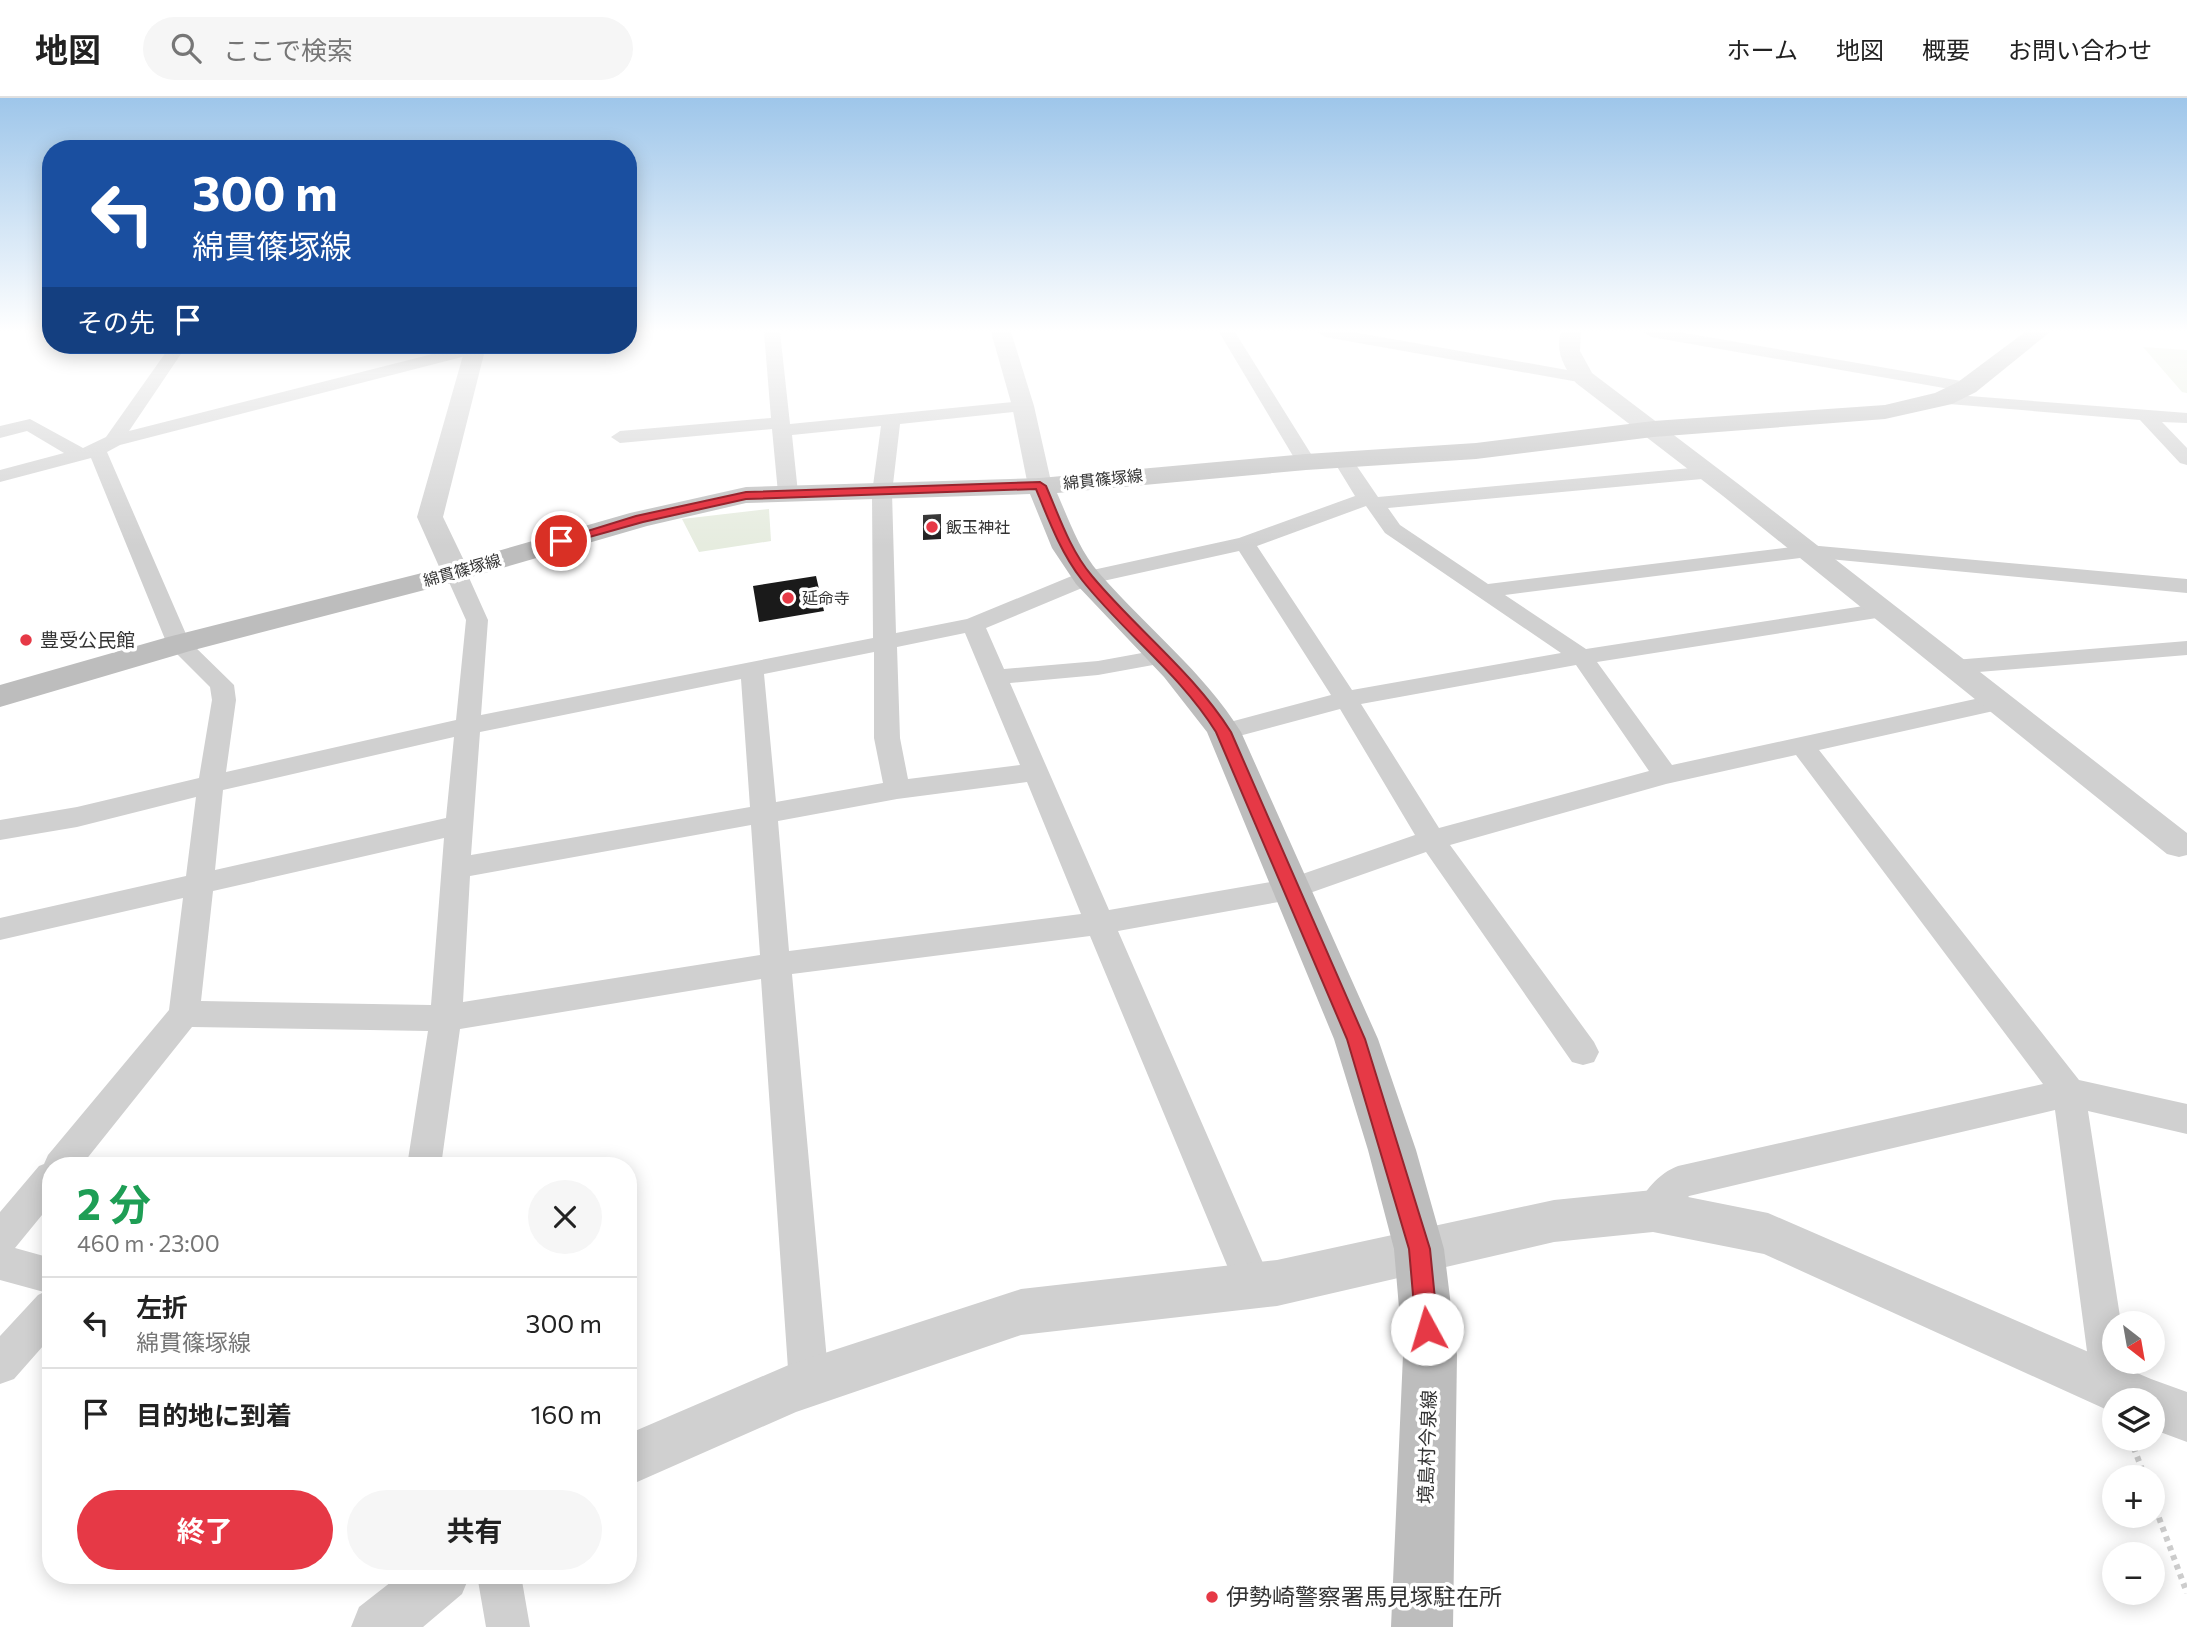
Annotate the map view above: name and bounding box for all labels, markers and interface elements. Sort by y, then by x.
search box [143,17,633,80]
text: 地図 [35,28,101,69]
icon: search [167,29,205,67]
text: ここで検索 [223,34,353,65]
text: ホーム [1727,35,1798,64]
text: 地図 [1836,35,1884,64]
text: 概要 [1922,35,1970,64]
text: お問い合わせ [2008,35,2152,64]
text: 300 m [192,161,338,221]
icon: left [77,168,168,259]
text: 綿貫篠塚線 [192,225,352,265]
icon: arrive [169,301,207,339]
text: その先 [77,306,155,337]
street label: 綿貫篠塚線 [1062,465,1144,492]
pin [531,511,591,571]
place label: 飯玉神社 [946,517,1010,536]
marker: 飯玉神社 [924,519,940,535]
icon: arrive [542,522,580,560]
street label: 綿貫篠塚線 [421,549,503,590]
place label: 延命寺 [802,588,850,607]
marker: 延命寺 [780,590,796,606]
place label: 豊受公民館 [40,628,135,651]
marker: 豊受公民館 [18,632,34,648]
text: 2 分 [77,1177,151,1229]
button: close [528,1180,602,1254]
text: 460 m · 23:00 [77,1229,220,1257]
text: 左折 [136,1291,188,1322]
position arrow [1390,1292,1464,1366]
icon: left [77,1304,115,1342]
text: 300 m [526,1307,602,1338]
north arrow [2102,1311,2165,1374]
map controls [2102,1311,2165,1605]
text: 綿貫篠塚線 [136,1328,251,1356]
button: layers [2102,1388,2165,1451]
street label: 境島村今泉線 [1413,1390,1440,1504]
icon: arrive [77,1395,115,1433]
text: 160 m [530,1398,602,1429]
text: 目的地に到着 [136,1399,292,1430]
button: + [2102,1465,2165,1528]
button: 終了 [77,1490,333,1570]
button: 共有 [347,1490,602,1570]
button: − [2102,1542,2165,1605]
place label: 伊勢崎警察署馬見塚駐在所 [1226,1582,1502,1610]
marker: 伊勢崎警察署馬見塚駐在所 [1204,1589,1220,1605]

